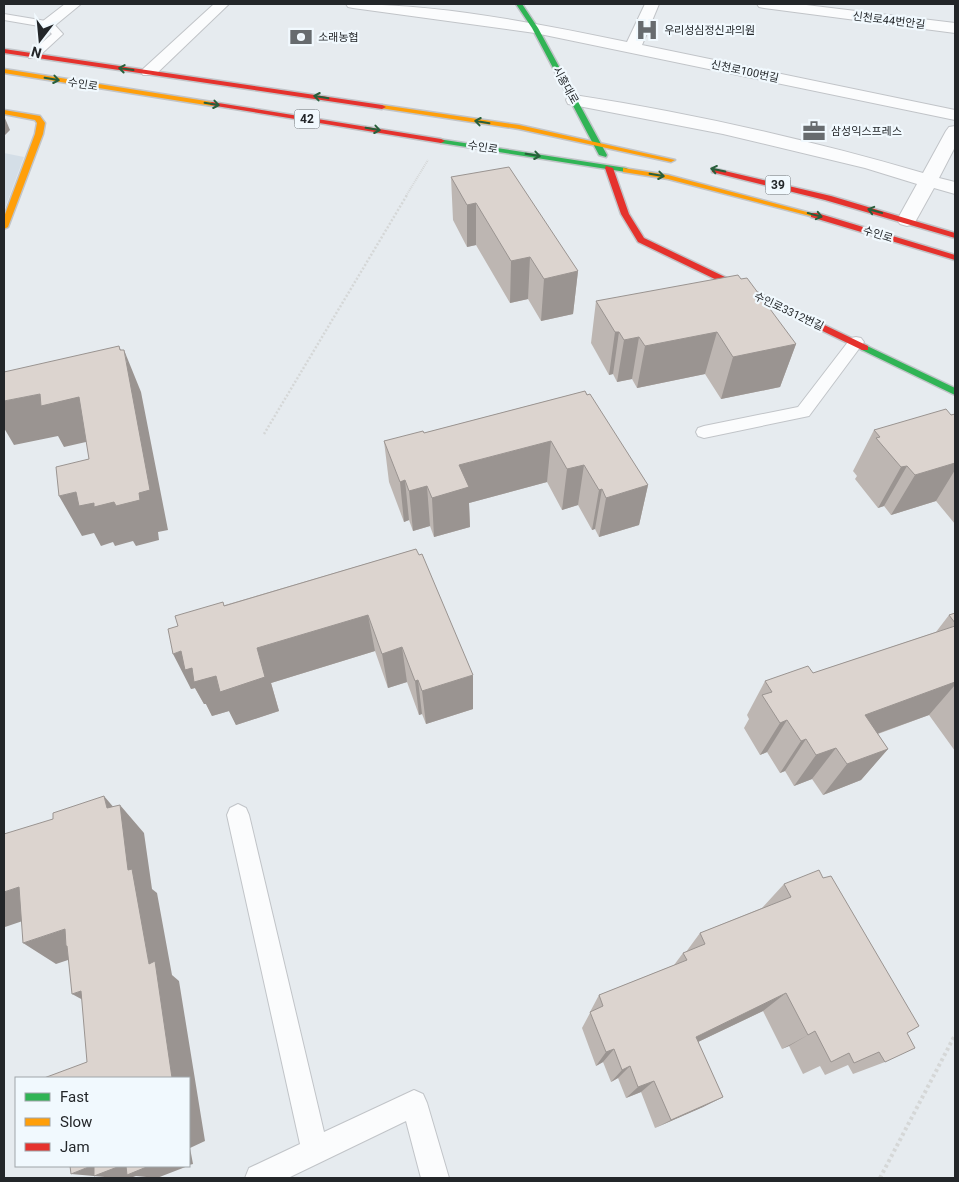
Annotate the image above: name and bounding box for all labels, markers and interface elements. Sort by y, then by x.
street label: 신천로44번안길 [852,10,926,31]
north arrow [15,15,65,65]
hospital icon: 우리성심정신과의원 [634,17,660,43]
bank icon: 소래농협 [288,24,314,50]
place label: 우리성심정신과의원 [664,24,755,37]
place label: 소래농협 [318,31,358,44]
text: N [29,43,43,62]
street label: 신천로100번길 [710,58,780,85]
one-way arrow [118,63,134,73]
street label: 시흥대로 [550,64,581,106]
one-way arrow [44,74,60,84]
street label: 수인로 [67,76,99,93]
one-way arrow [313,92,329,102]
one-way arrow [204,99,220,109]
road number: 42 [294,110,320,128]
one-way arrow [474,116,490,126]
office icon: 삼성익스프레스 [801,118,827,144]
one-way arrow [365,124,381,134]
place label: 삼성익스프레스 [831,125,902,138]
street label: 수인로 [467,139,499,156]
one-way arrow [525,151,541,161]
one-way arrow [710,165,726,175]
one-way arrow [649,171,665,181]
road number: 39 [766,176,790,194]
one-way arrow [868,206,884,216]
one-way arrow [806,211,822,221]
street label: 수인로 [861,224,894,245]
street label: 수인로3312번길 [752,290,826,333]
legend [15,1077,190,1167]
text: Fast [60,1088,89,1106]
text: Slow [60,1113,92,1131]
text: Jam [60,1138,90,1156]

